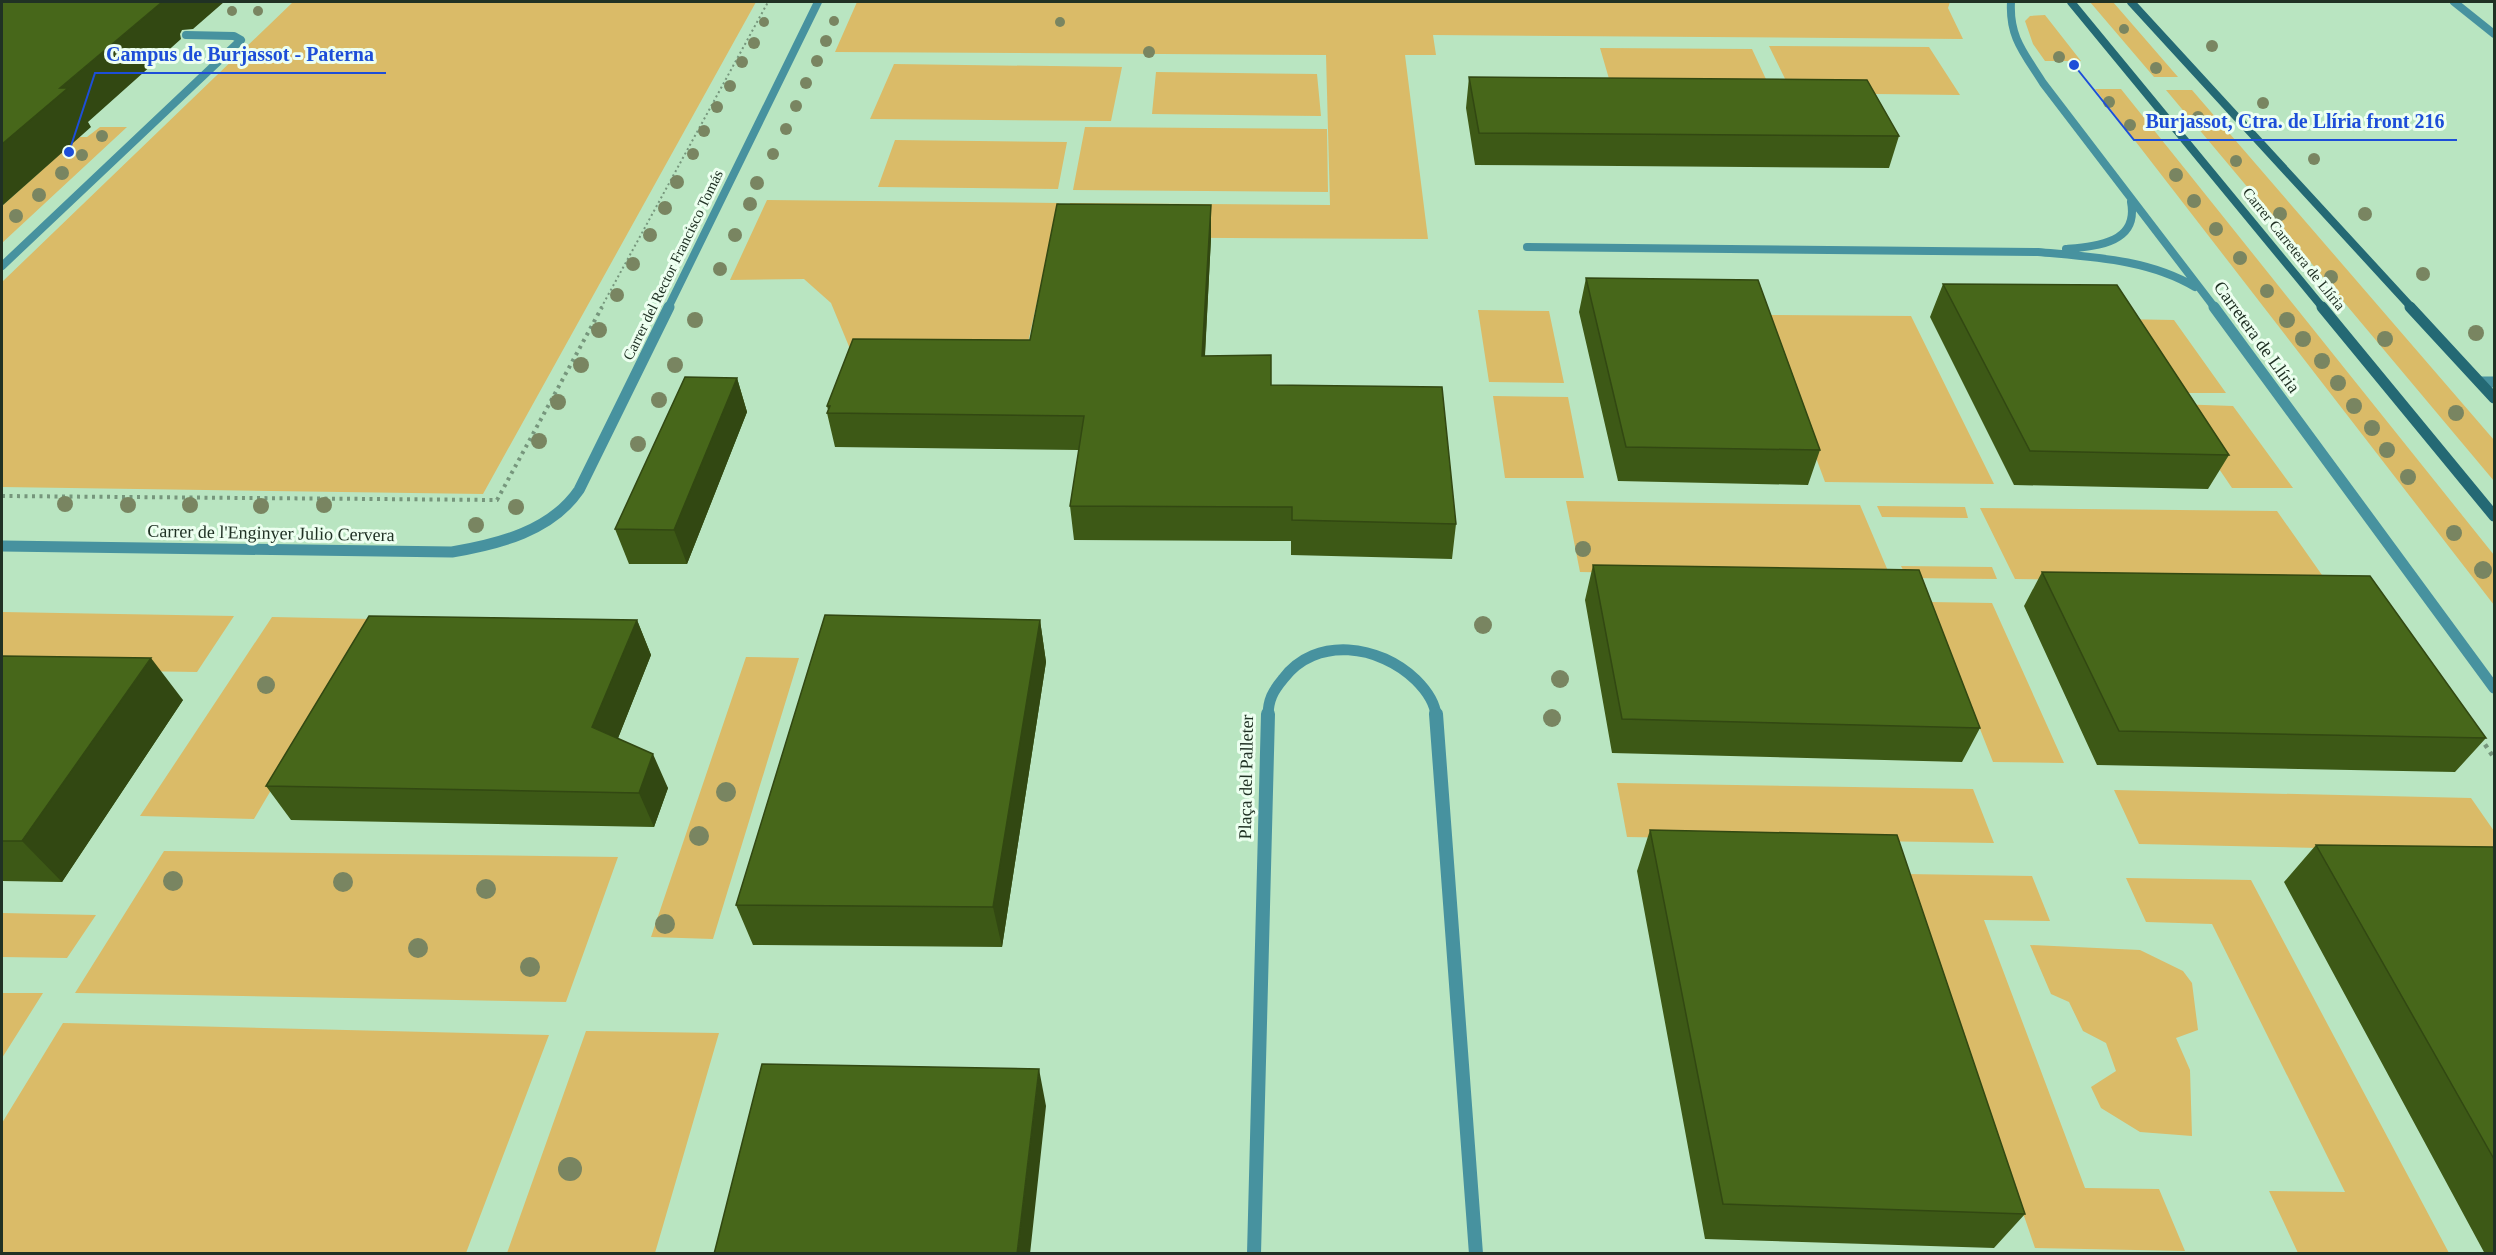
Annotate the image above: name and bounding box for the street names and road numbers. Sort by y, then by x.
street label: Carrer del Rector Francisco Tomás [620,167,726,363]
street label: Carrer Carretera de Llíria [2240,185,2349,314]
street label: Carretera de Llíria [2210,277,2304,397]
street label: Carrer de l'Enginyer Julio Cervera [147,521,395,545]
street label: Plaça del Palleter [1235,714,1257,840]

